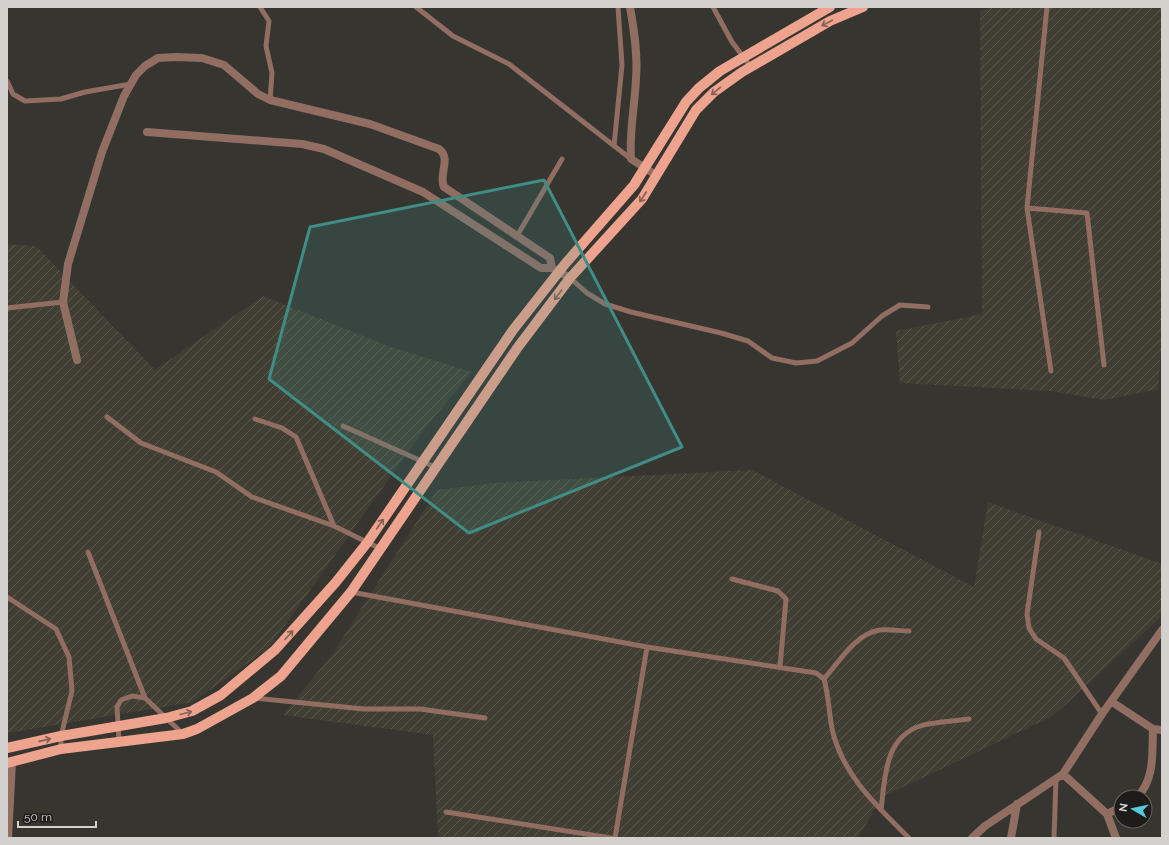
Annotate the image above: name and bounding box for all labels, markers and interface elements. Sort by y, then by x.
one-way arrow [821,20,833,27]
one-way arrow [711,86,722,95]
one-way arrow [639,191,647,202]
one-way arrow [554,289,562,300]
one-way arrow [376,518,384,529]
one-way arrow [284,629,293,640]
one-way arrow [180,709,193,716]
one-way arrow [38,735,51,743]
north arrow [1113,789,1153,829]
text: N [1117,802,1131,813]
scale bar [18,803,96,829]
text: 50 m [24,810,52,824]

